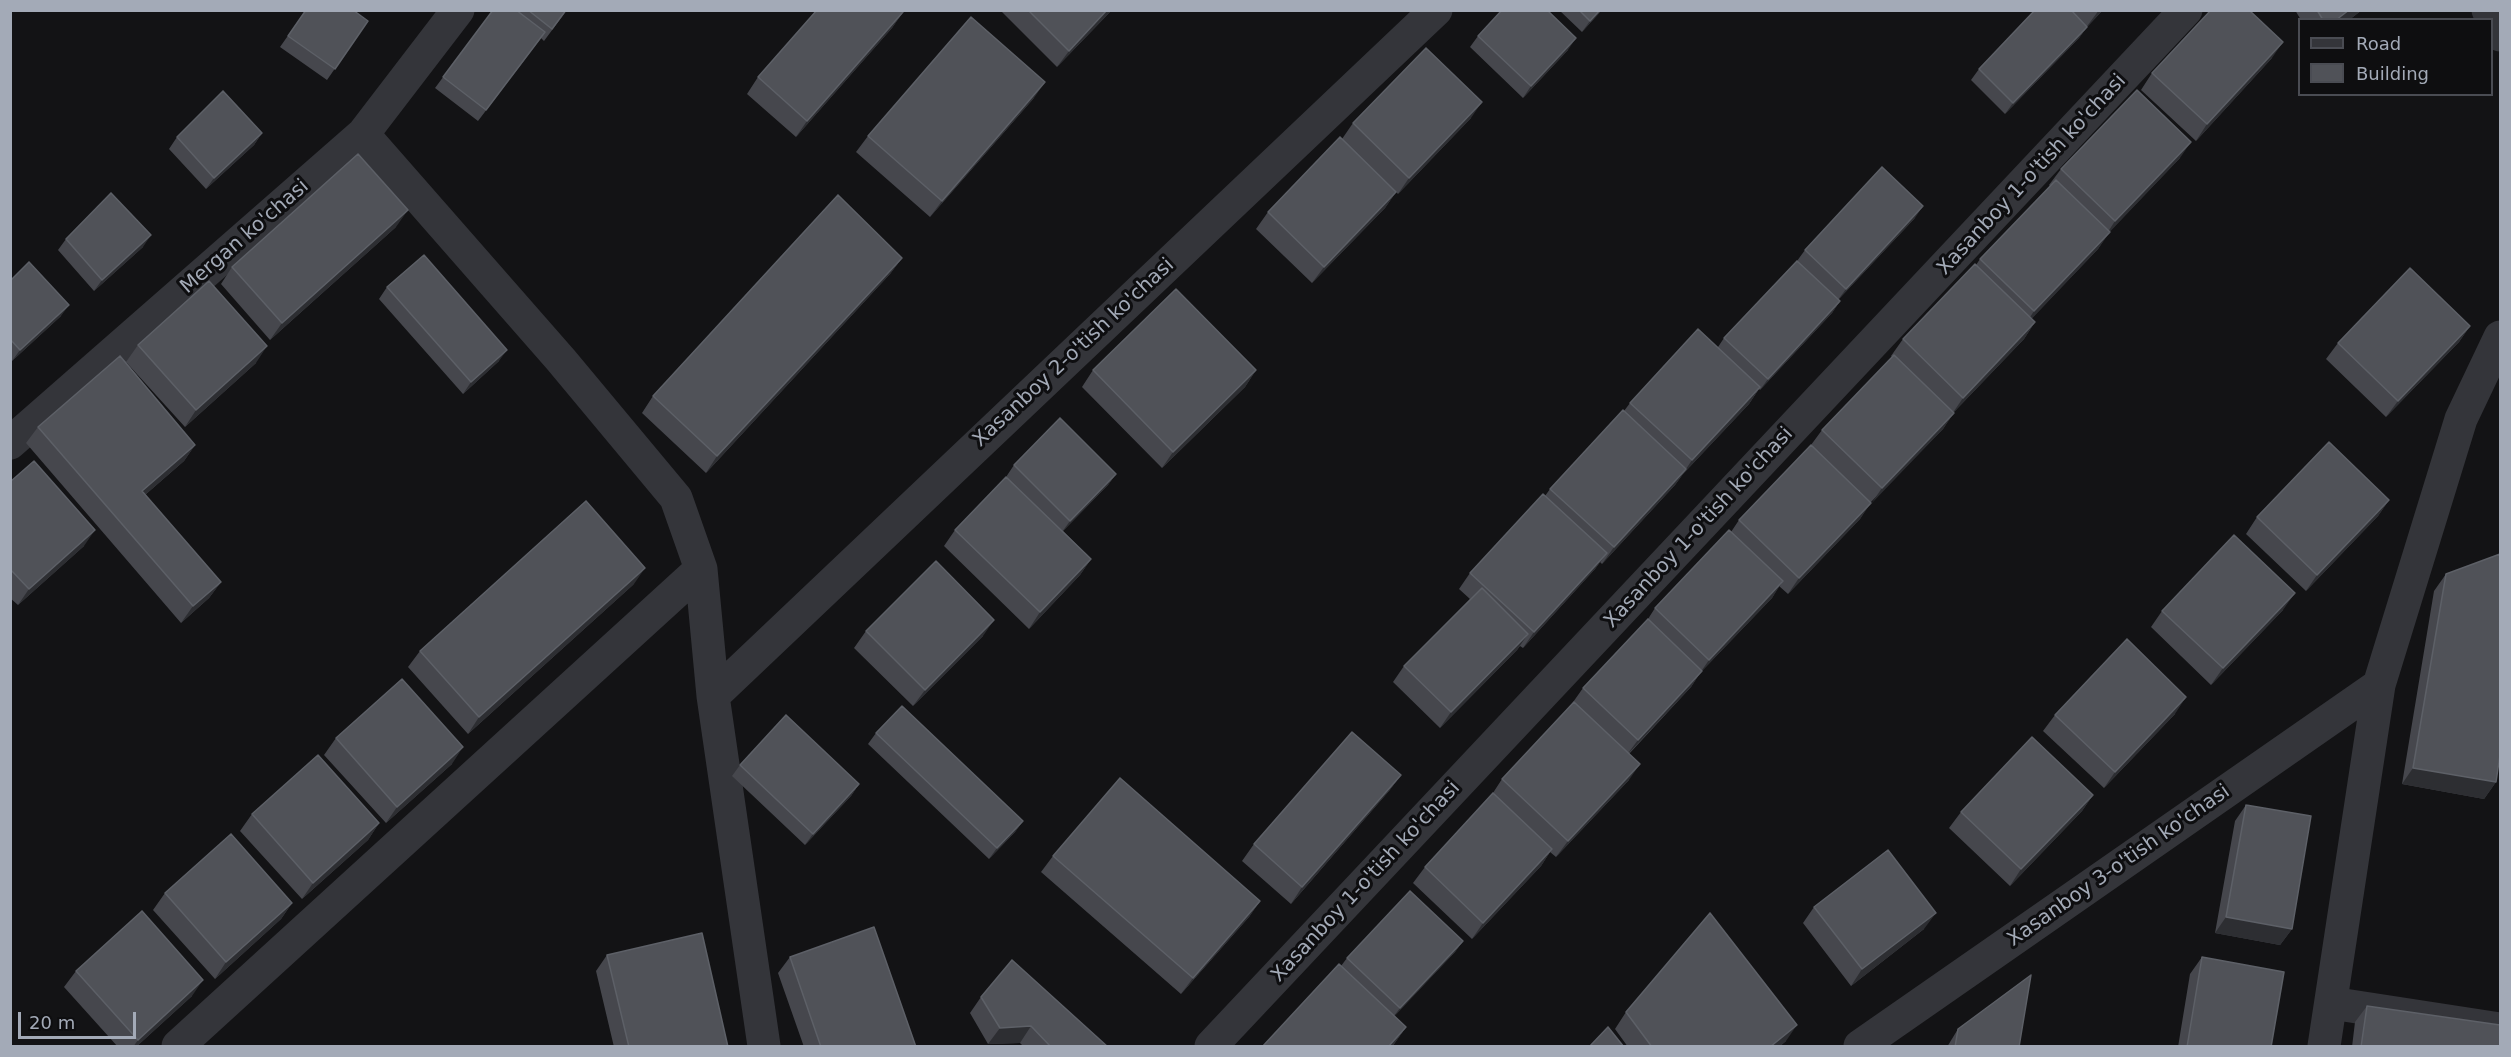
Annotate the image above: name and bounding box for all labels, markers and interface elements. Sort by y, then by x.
legend [2298,18,2493,96]
text: Road [2356,33,2401,54]
text: Building [2356,63,2429,84]
street label: Xasanboy 1-o'tish ko'chasi [1933,70,2131,280]
street label: Mergan ko'chasi [176,175,314,299]
street label: Xasanboy 2-o'tish ko'chasi [969,254,1179,452]
street label: Xasanboy 1-o'tish ko'chasi [1600,423,1798,633]
street label: Xasanboy 1-o'tish ko'chasi [1267,777,1465,987]
street label: Xasanboy 3-o'tish ko'chasi [2003,780,2235,952]
scale bar [21,1000,140,1038]
text: 20 m [29,1012,75,1033]

